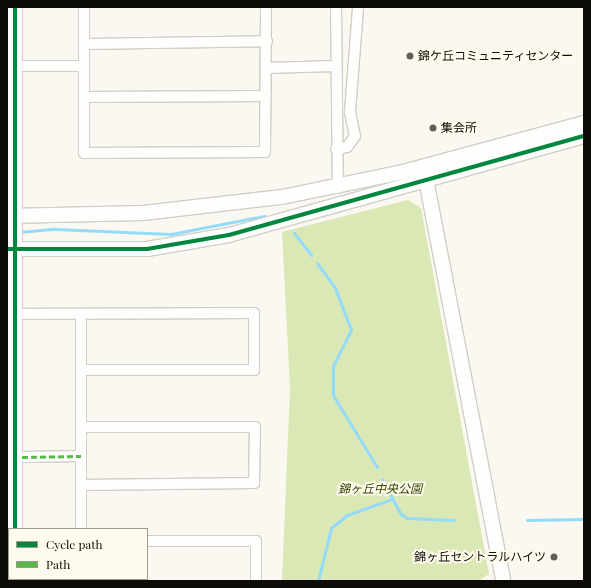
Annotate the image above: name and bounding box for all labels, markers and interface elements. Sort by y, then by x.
place label: 錦ケ丘コミュニティセンター [418,49,574,63]
marker: 錦ケ丘コミュニティセンター [405,51,415,61]
place label: 集会所 [441,121,477,135]
marker: 集会所 [428,123,438,133]
park label: 錦ヶ丘中央公園 [338,482,422,496]
legend [8,528,148,580]
text: Cycle path [46,536,103,552]
place label: 錦ヶ丘セントラルハイツ [414,550,546,564]
marker: 錦ヶ丘セントラルハイツ [549,552,559,562]
text: Path [46,556,70,572]

